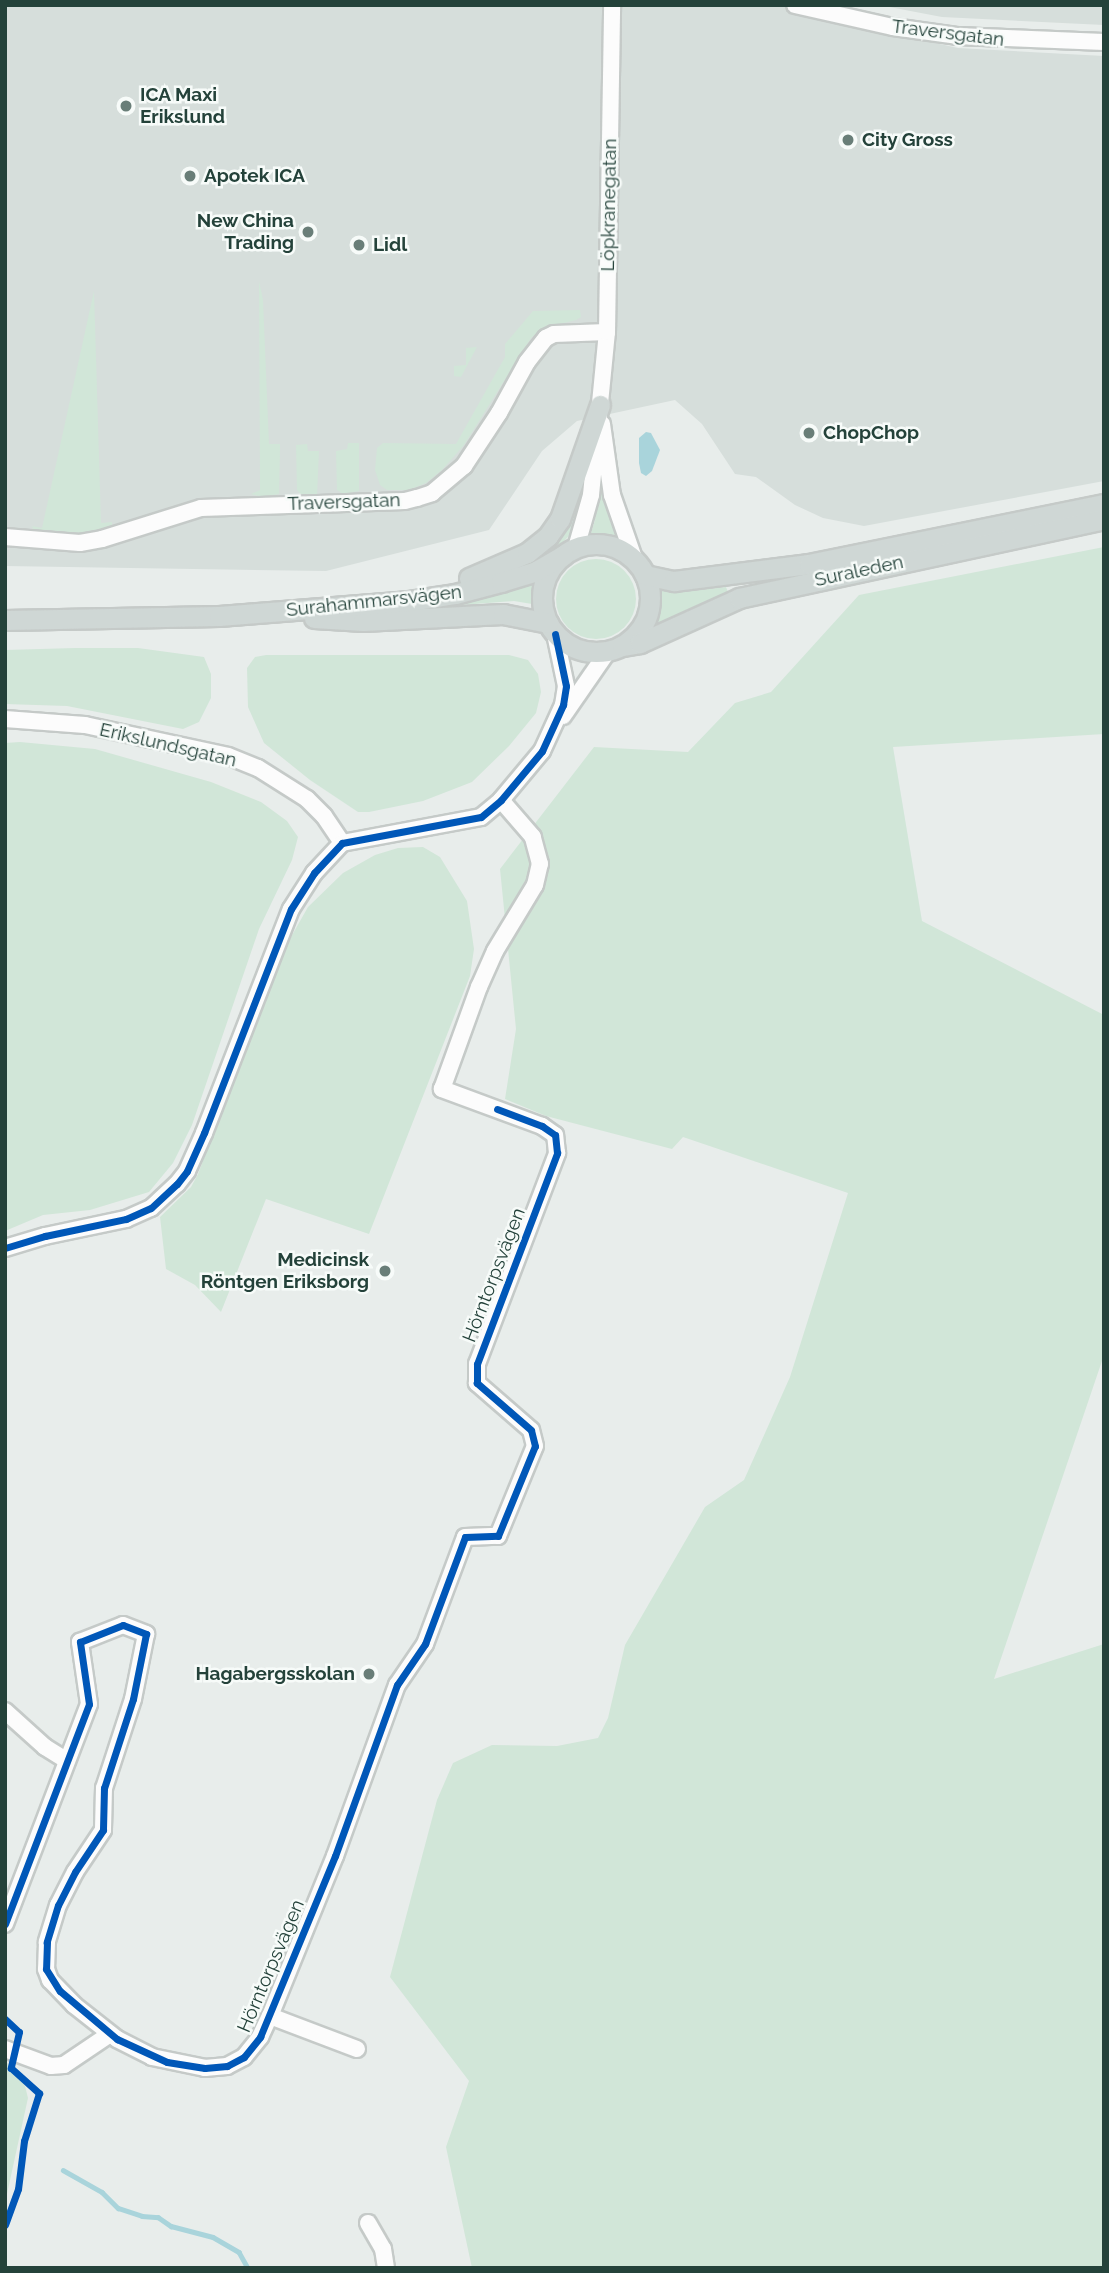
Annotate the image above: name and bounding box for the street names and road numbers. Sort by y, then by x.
street label: Traversgatan [890,15,1006,51]
street label: Löpkranegatan [596,138,622,272]
street label: Traversgatan [287,489,401,515]
street label: Suraleden [813,550,905,592]
street label: Surahammarsvägen [285,580,463,622]
street label: Erikslundsgatan [97,718,239,772]
street label: Hörntorpsvägen [458,1205,530,1345]
street label: Hörntorpsvägen [233,1896,309,2036]

